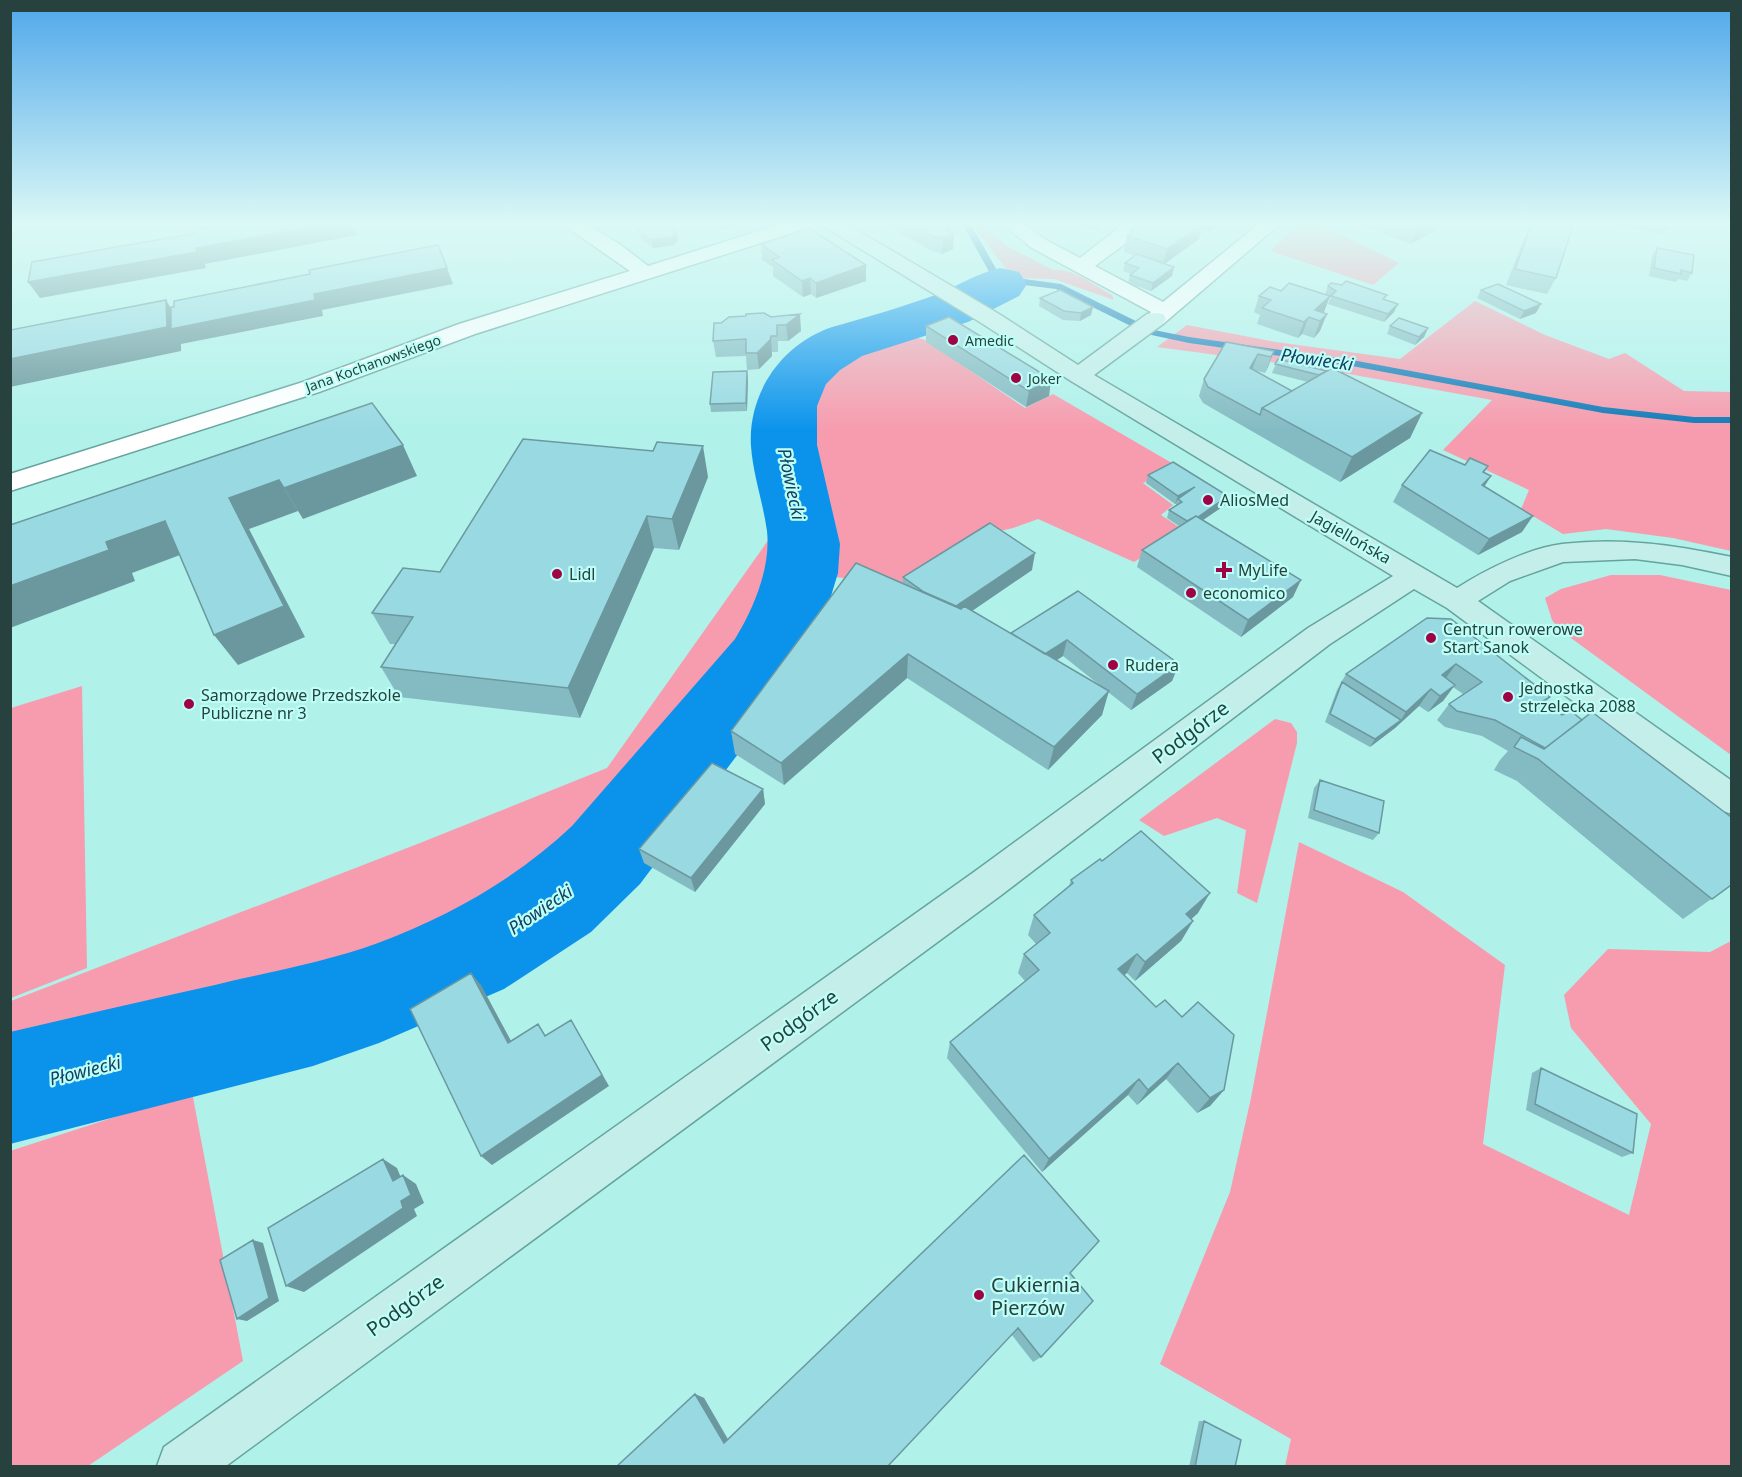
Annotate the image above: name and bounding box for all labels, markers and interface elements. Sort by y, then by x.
street label: Jana Kochanowskiego [301,330,443,397]
place label: Amedic [965,331,1014,350]
marker: Amedic [946,333,960,347]
water label: Płowiecki [1279,342,1355,376]
place label: Joker [1026,369,1062,388]
marker: Joker [1009,371,1023,385]
water label: Płowiecki [773,446,811,523]
place label: AliosMed [1220,489,1289,511]
marker: AliosMed [1201,493,1215,507]
street label: Jagiellońska [1305,504,1395,569]
place label: MyLife [1238,559,1288,581]
marker: MyLife [1215,561,1233,579]
place label: Lidl [569,563,595,585]
marker: Lidl [550,567,564,581]
place label: economico [1203,582,1285,604]
marker: economico [1184,586,1198,600]
place label: Centrun rowerowe Start Sanok [1443,618,1583,658]
marker: Centrun rowerowe Start Sanok [1424,631,1438,645]
place label: Rudera [1125,654,1179,676]
marker: Rudera [1106,658,1120,672]
place label: Jednostka strzelecka 2088 [1518,677,1636,717]
place label: Samorządowe Przedszkole Publiczne nr 3 [201,684,401,724]
marker: Jednostka strzelecka 2088 [1501,690,1515,704]
street label: Podgórze [1146,694,1234,770]
marker: Samorządowe Przedszkole Publiczne nr 3 [182,697,196,711]
water label: Płowiecki [503,878,577,939]
street label: Podgórze [755,983,843,1057]
water label: Płowiecki [47,1049,124,1090]
street label: Podgórze [361,1268,449,1342]
place label: Cukiernia Pierzów [991,1271,1080,1321]
marker: Cukiernia Pierzów [972,1288,986,1302]

